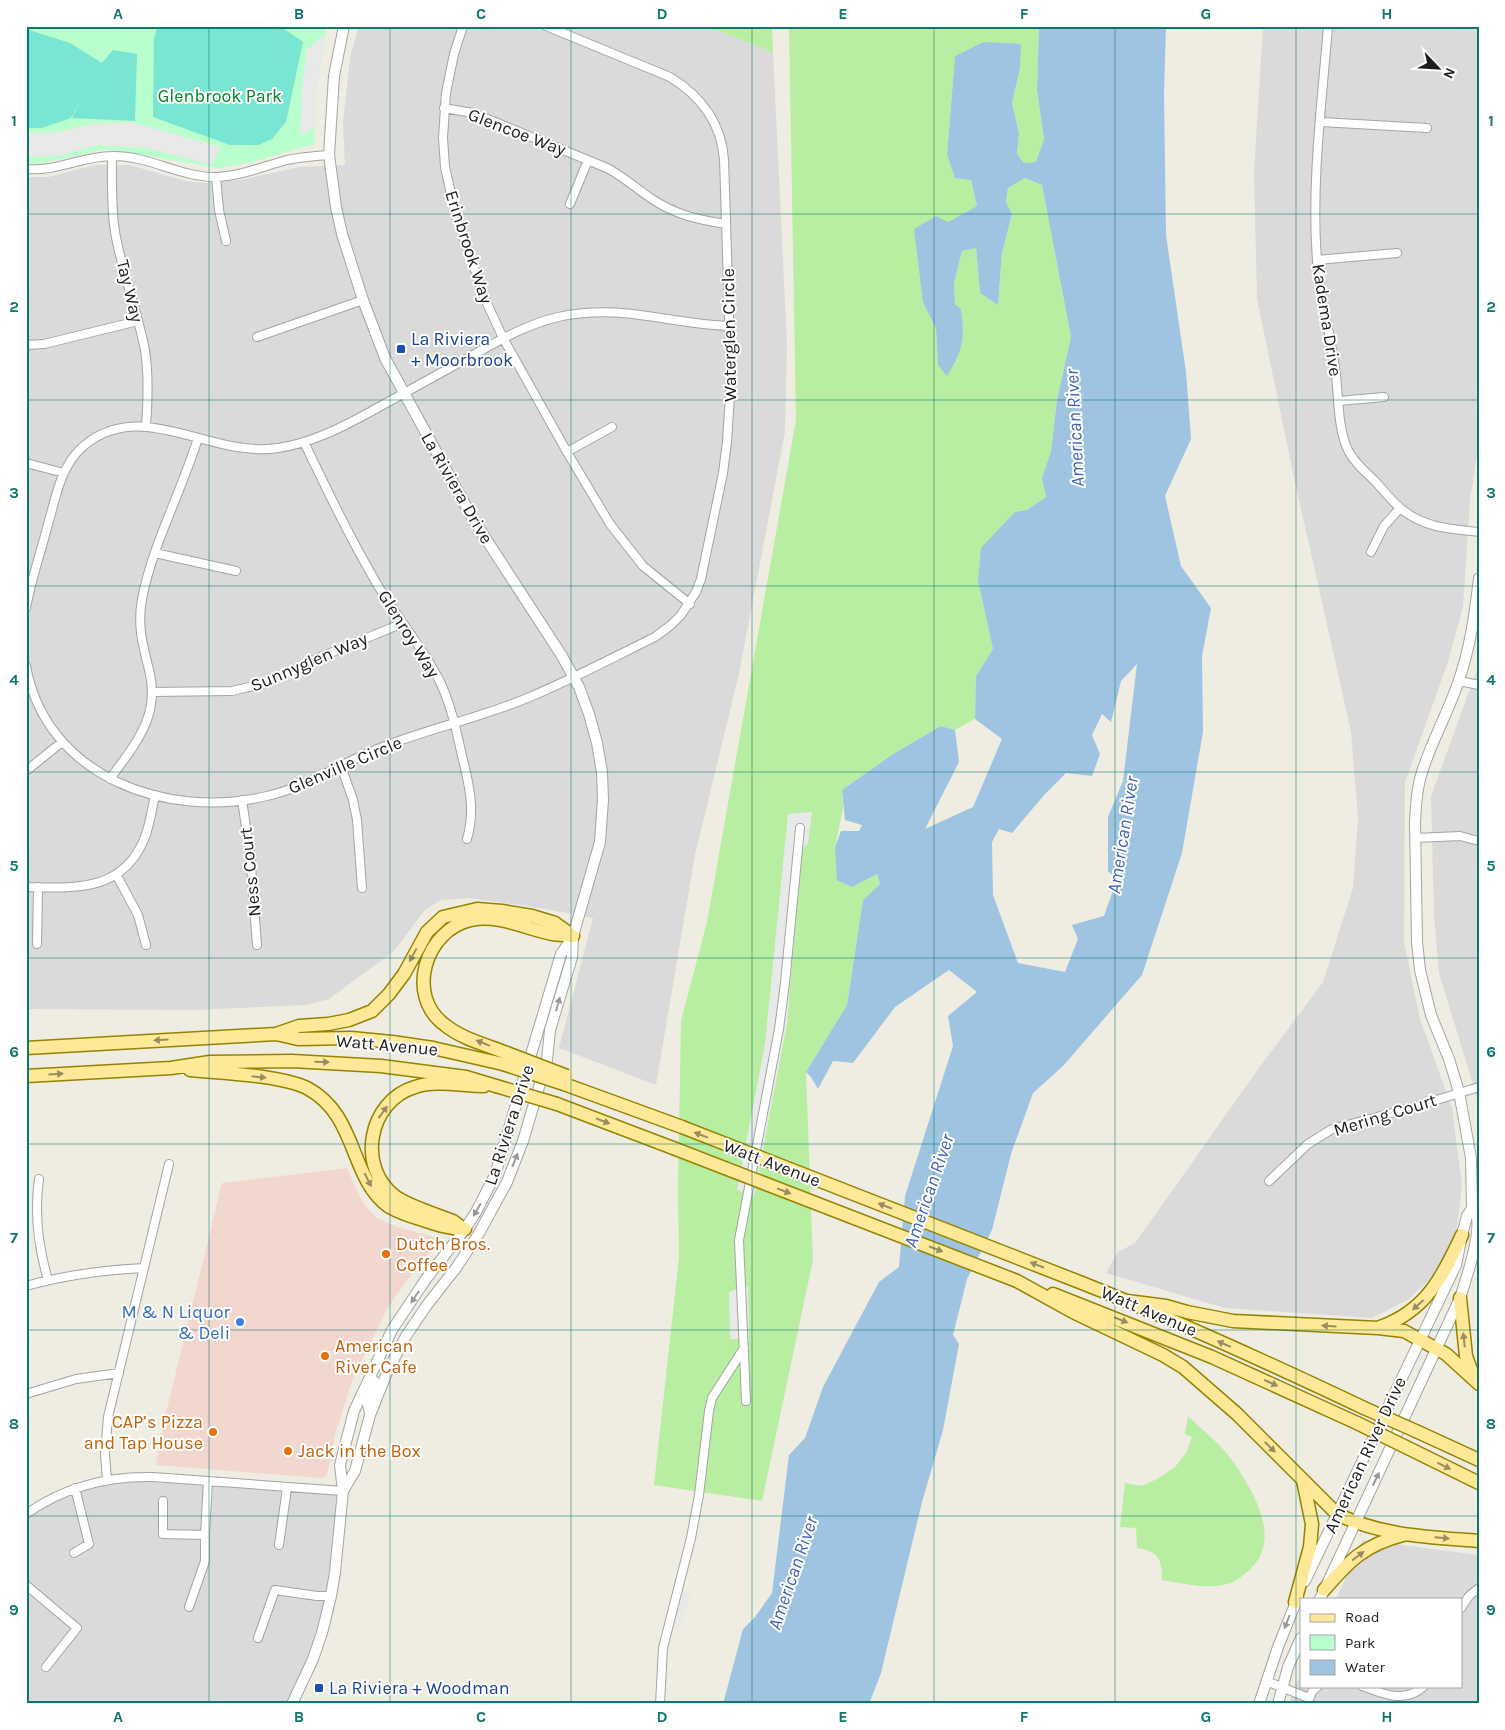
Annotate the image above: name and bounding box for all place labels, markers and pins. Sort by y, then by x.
place label: La Riviera + Moorbrook [411,328,513,371]
marker: La Riviera + Moorbrook [395,343,407,355]
place label: Dutch Bros. Coffee [396,1233,490,1276]
marker: Dutch Bros. Coffee [380,1248,392,1260]
place label: M & N Liquor & Deli [122,1301,230,1344]
marker: M & N Liquor & Deli [234,1316,246,1328]
place label: American River Cafe [335,1335,417,1378]
marker: American River Cafe [319,1350,331,1362]
place label: CAP’s Pizza and Tap House [84,1411,203,1454]
marker: CAP’s Pizza and Tap House [207,1426,219,1438]
place label: Jack in the Box [298,1440,421,1462]
marker: Jack in the Box [282,1445,294,1457]
place label: La Riviera + Woodman [329,1677,510,1699]
marker: La Riviera + Woodman [313,1682,325,1694]

